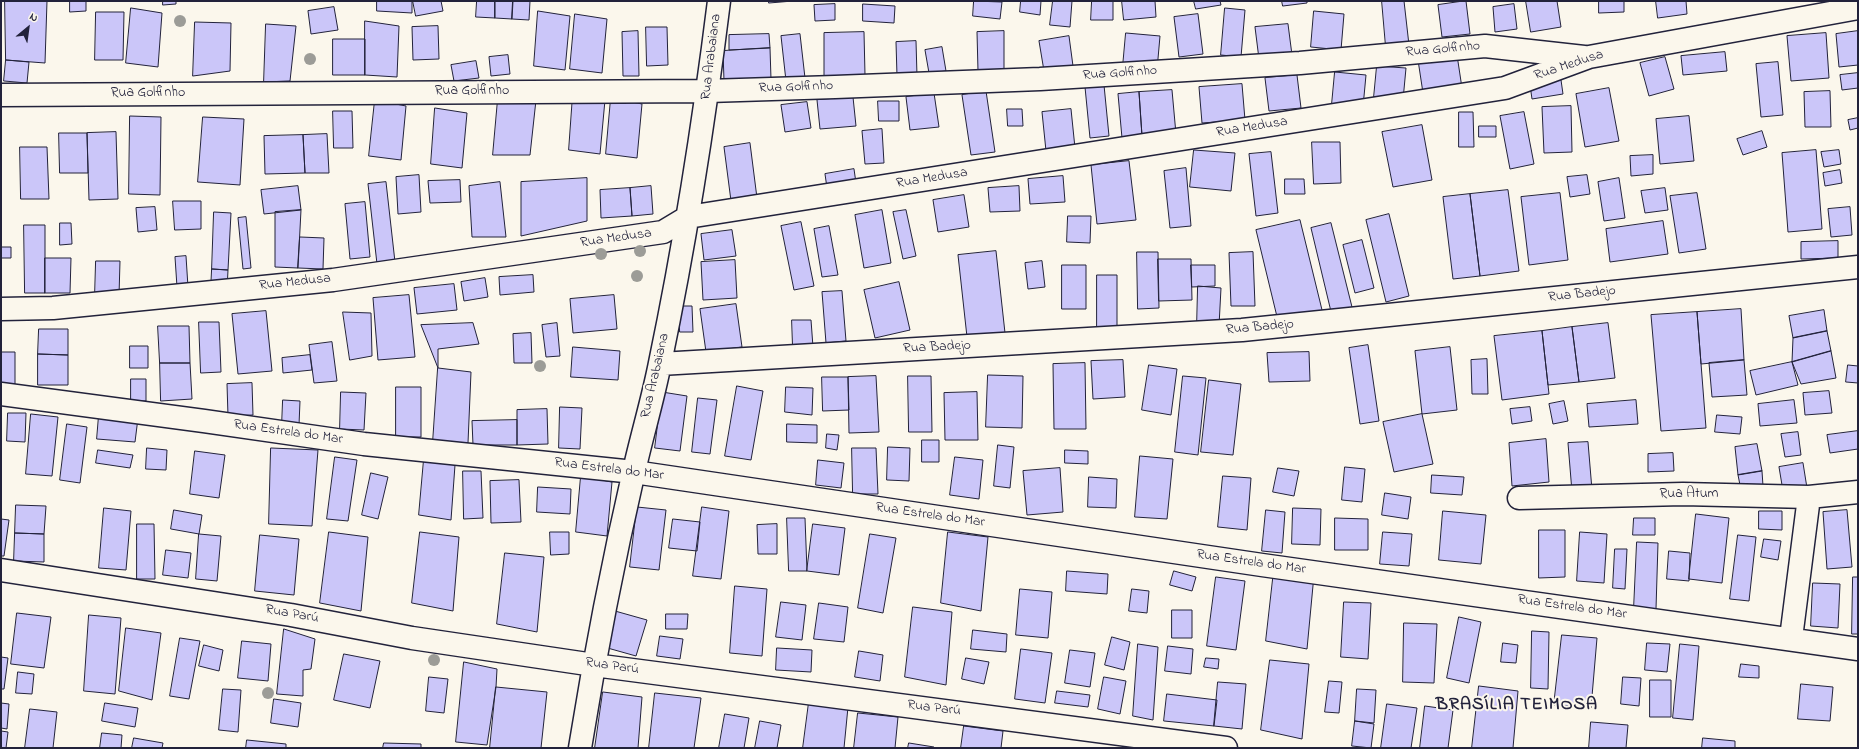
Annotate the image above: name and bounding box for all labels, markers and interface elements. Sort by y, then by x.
north arrow [8,8,48,48]
text: N [27,9,41,26]
street label: Rua Arabaiana [698,13,726,101]
street label: Rua Golfinho [1405,38,1481,62]
street label: Rua Medusa [1532,47,1606,85]
street label: Rua Golfinho [1082,63,1158,85]
street label: Rua Golfinho [758,78,834,98]
street label: Rua Golfinho [435,84,509,100]
street label: Rua Golfinho [111,86,185,102]
street label: Rua Medusa [1215,114,1289,142]
street label: Rua Medusa [895,165,969,193]
street label: Rua Medusa [579,226,653,252]
street label: Rua Medusa [258,271,332,295]
street label: Rua Badejo [1547,283,1617,307]
street label: Rua Badejo [1225,317,1295,339]
street label: Rua Arabaiana [638,332,674,420]
street label: Rua Badejo [903,338,971,358]
street label: Rua Estrela do Mar [232,417,344,449]
street label: Rua Estrela do Mar [553,455,665,485]
street label: Rua Atum [1660,487,1718,503]
street label: Rua Estrela do Mar [874,500,986,532]
street label: Rua Estrela do Mar [1195,547,1307,579]
street label: Rua Estrela do Mar [1516,592,1628,624]
street label: Rua Parú [264,602,320,628]
street label: Rua Parú [584,655,640,679]
district label: BRASÍLIA TEIMOSA [1436,695,1598,717]
street label: Rua Parú [906,697,962,721]

